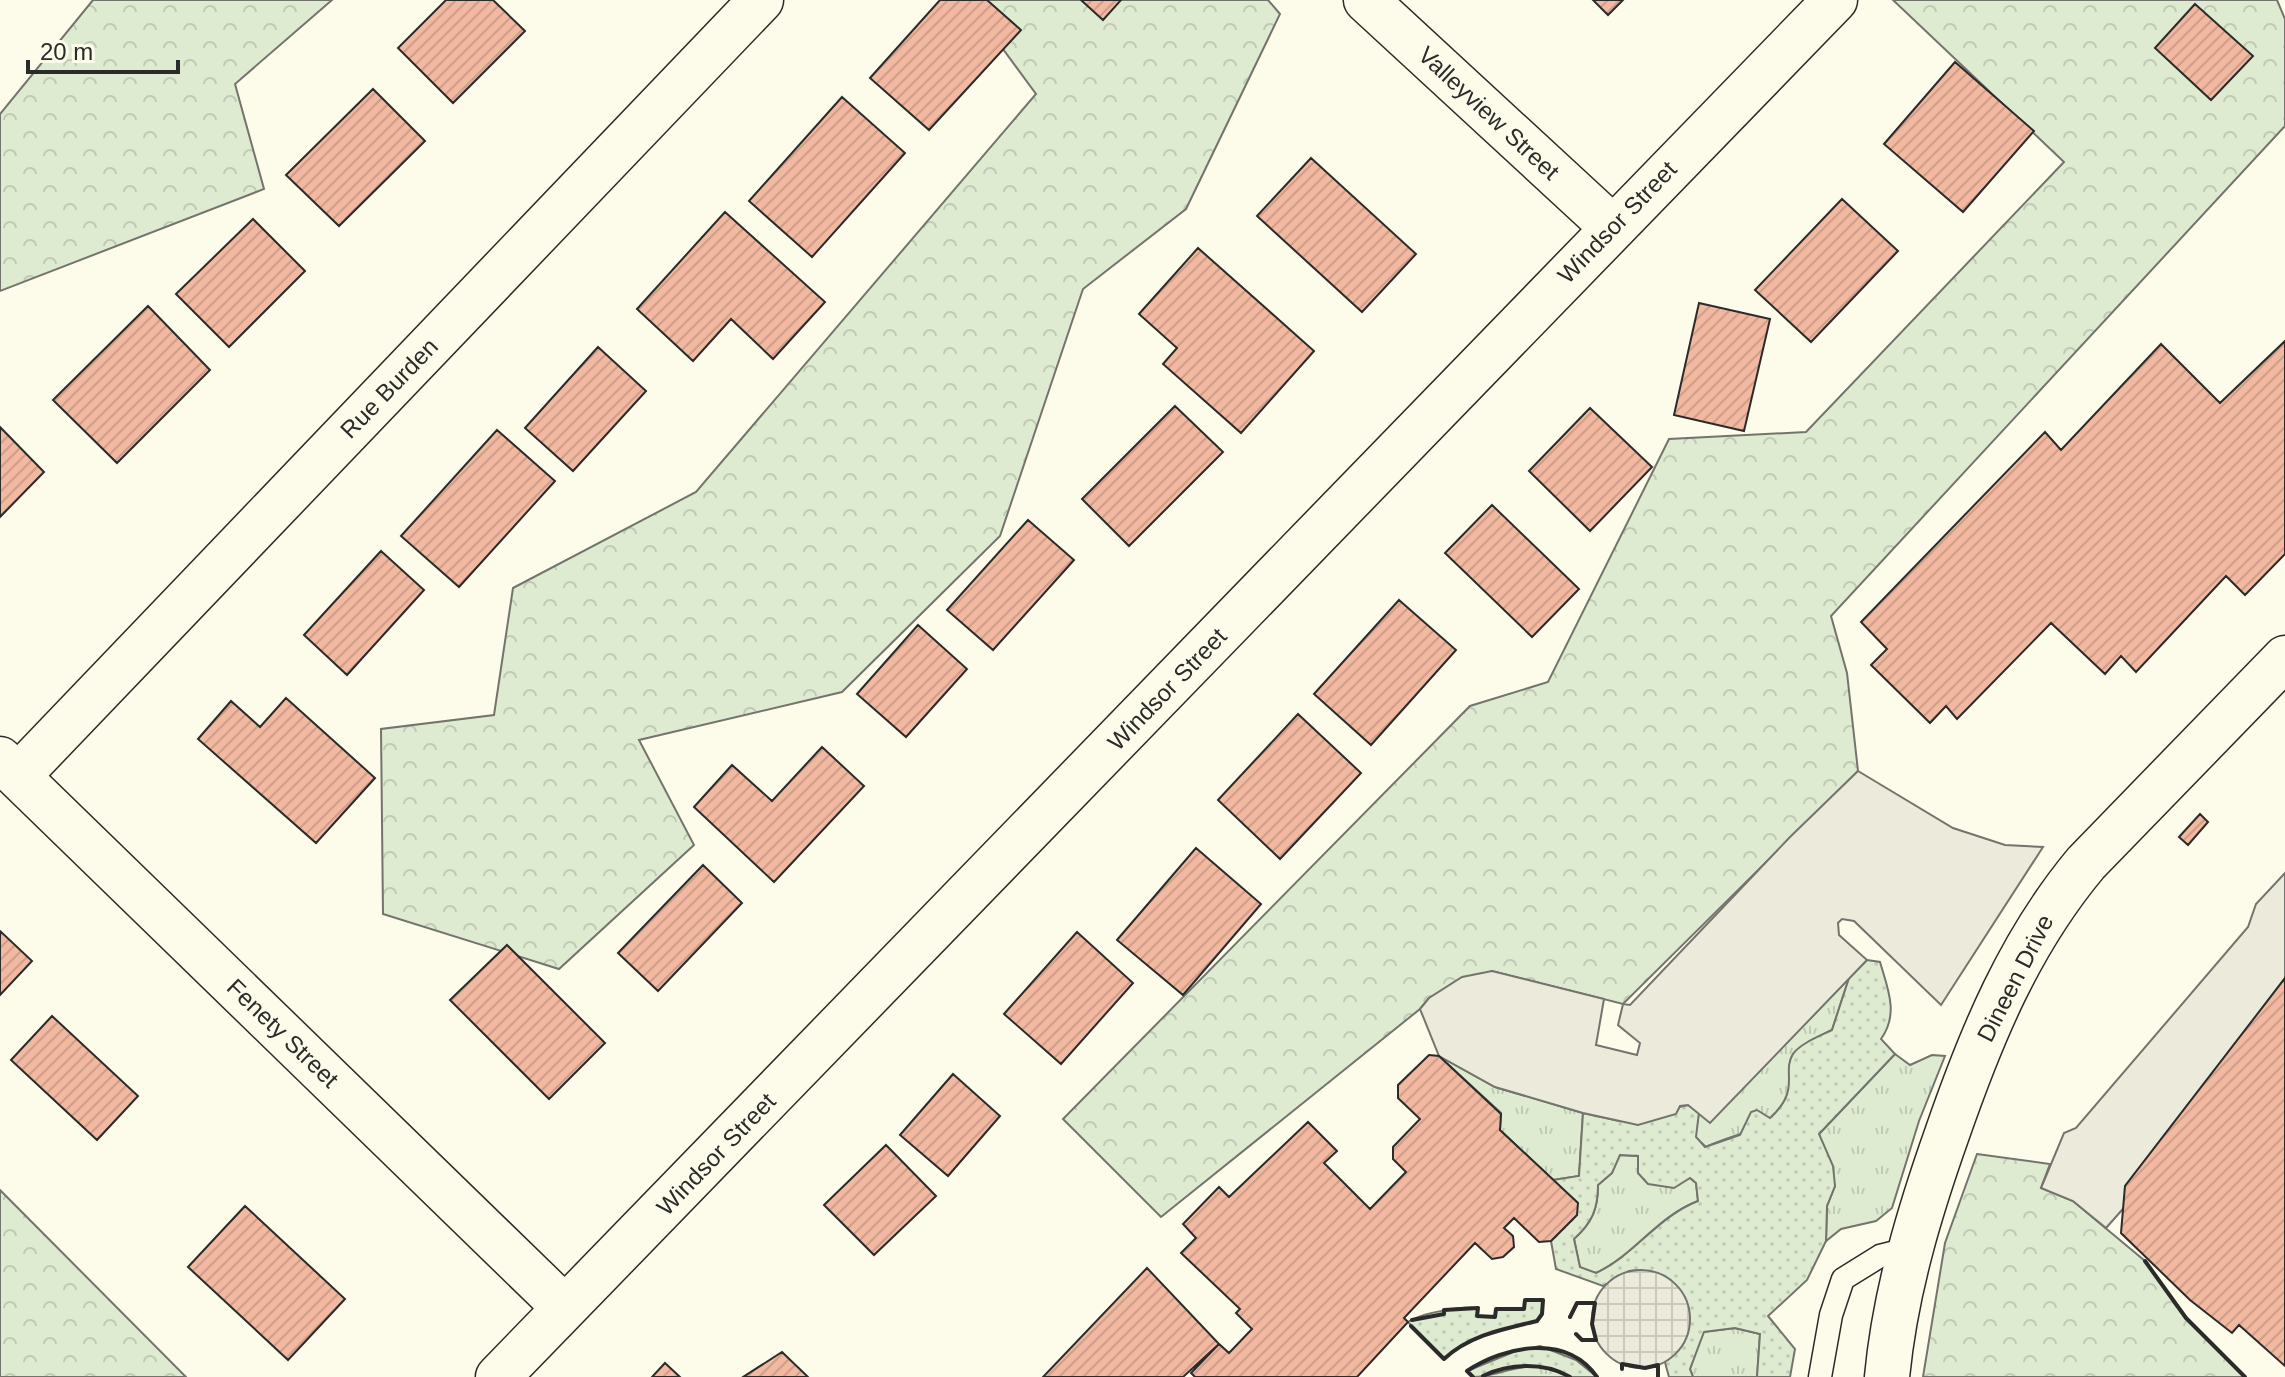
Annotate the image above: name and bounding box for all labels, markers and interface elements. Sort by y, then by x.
scale bar [28,24,178,74]
text: 20 m [40,38,93,65]
street label: Valleyview Street [1413,41,1565,185]
street label: Windsor Street [1552,155,1682,288]
street label: Rue Burden [335,333,443,443]
street label: Windsor Street [1102,622,1232,755]
street label: Dineen Drive [1971,910,2059,1046]
street label: Fenety Street [222,973,344,1093]
street label: Windsor Street [651,1087,781,1220]

